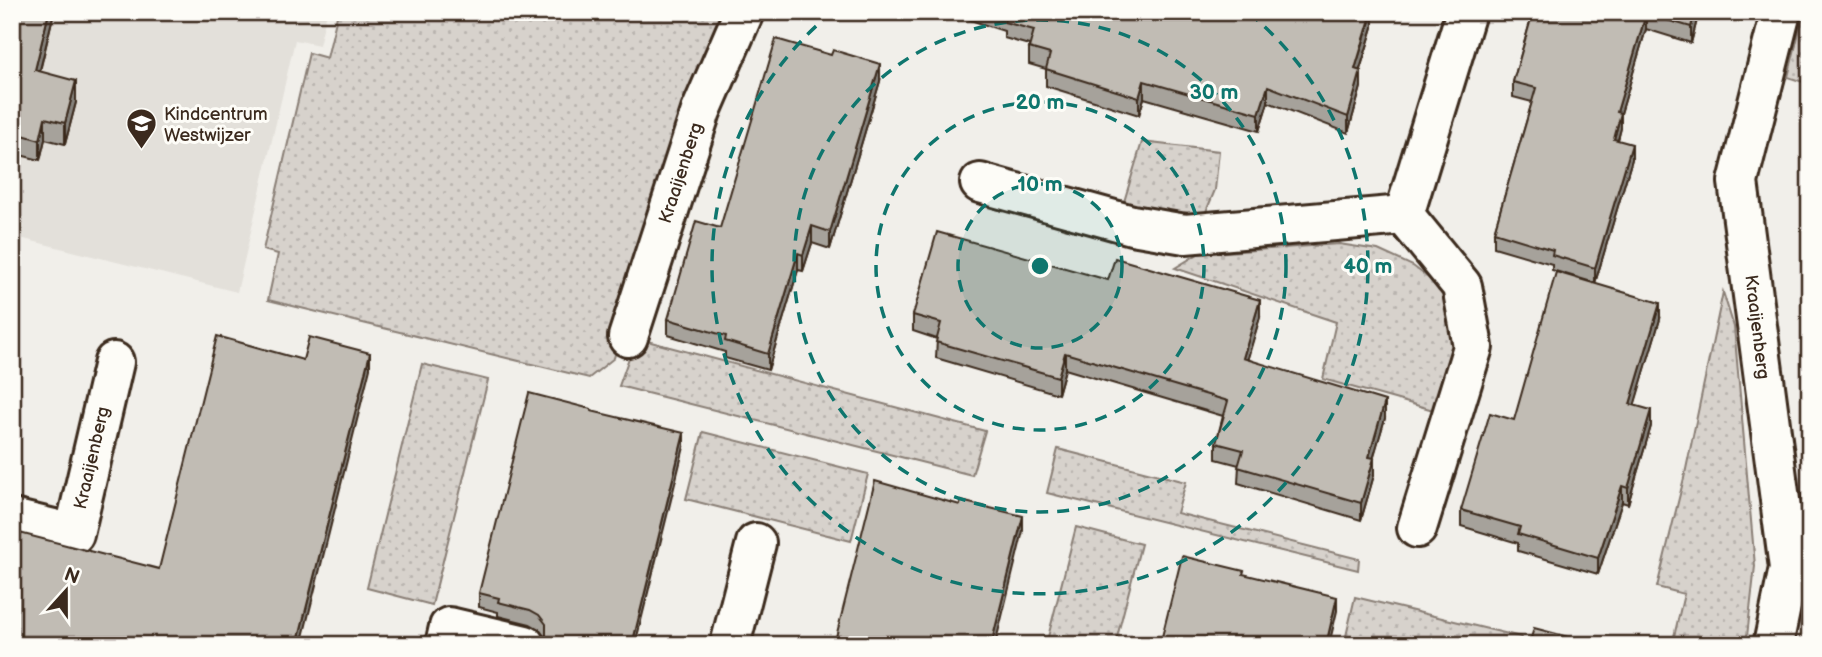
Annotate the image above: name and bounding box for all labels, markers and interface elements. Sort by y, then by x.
text: 30 m [1190,80,1238,105]
text: 20 m [1016,90,1064,115]
place label: Kindcentrum Westwijzer [164,104,268,146]
school or university icon: Kindcentrum Westwijzer [124,107,158,151]
street label: Kraaijenberg [655,120,707,226]
text: 10 m [1017,172,1063,197]
centre of rings [1028,254,1052,278]
text: 40 m [1343,254,1393,279]
street label: Kraaijenberg [1740,274,1774,380]
street label: Kraaijenberg [70,405,114,511]
north arrow [32,556,102,626]
text: N [61,563,82,590]

